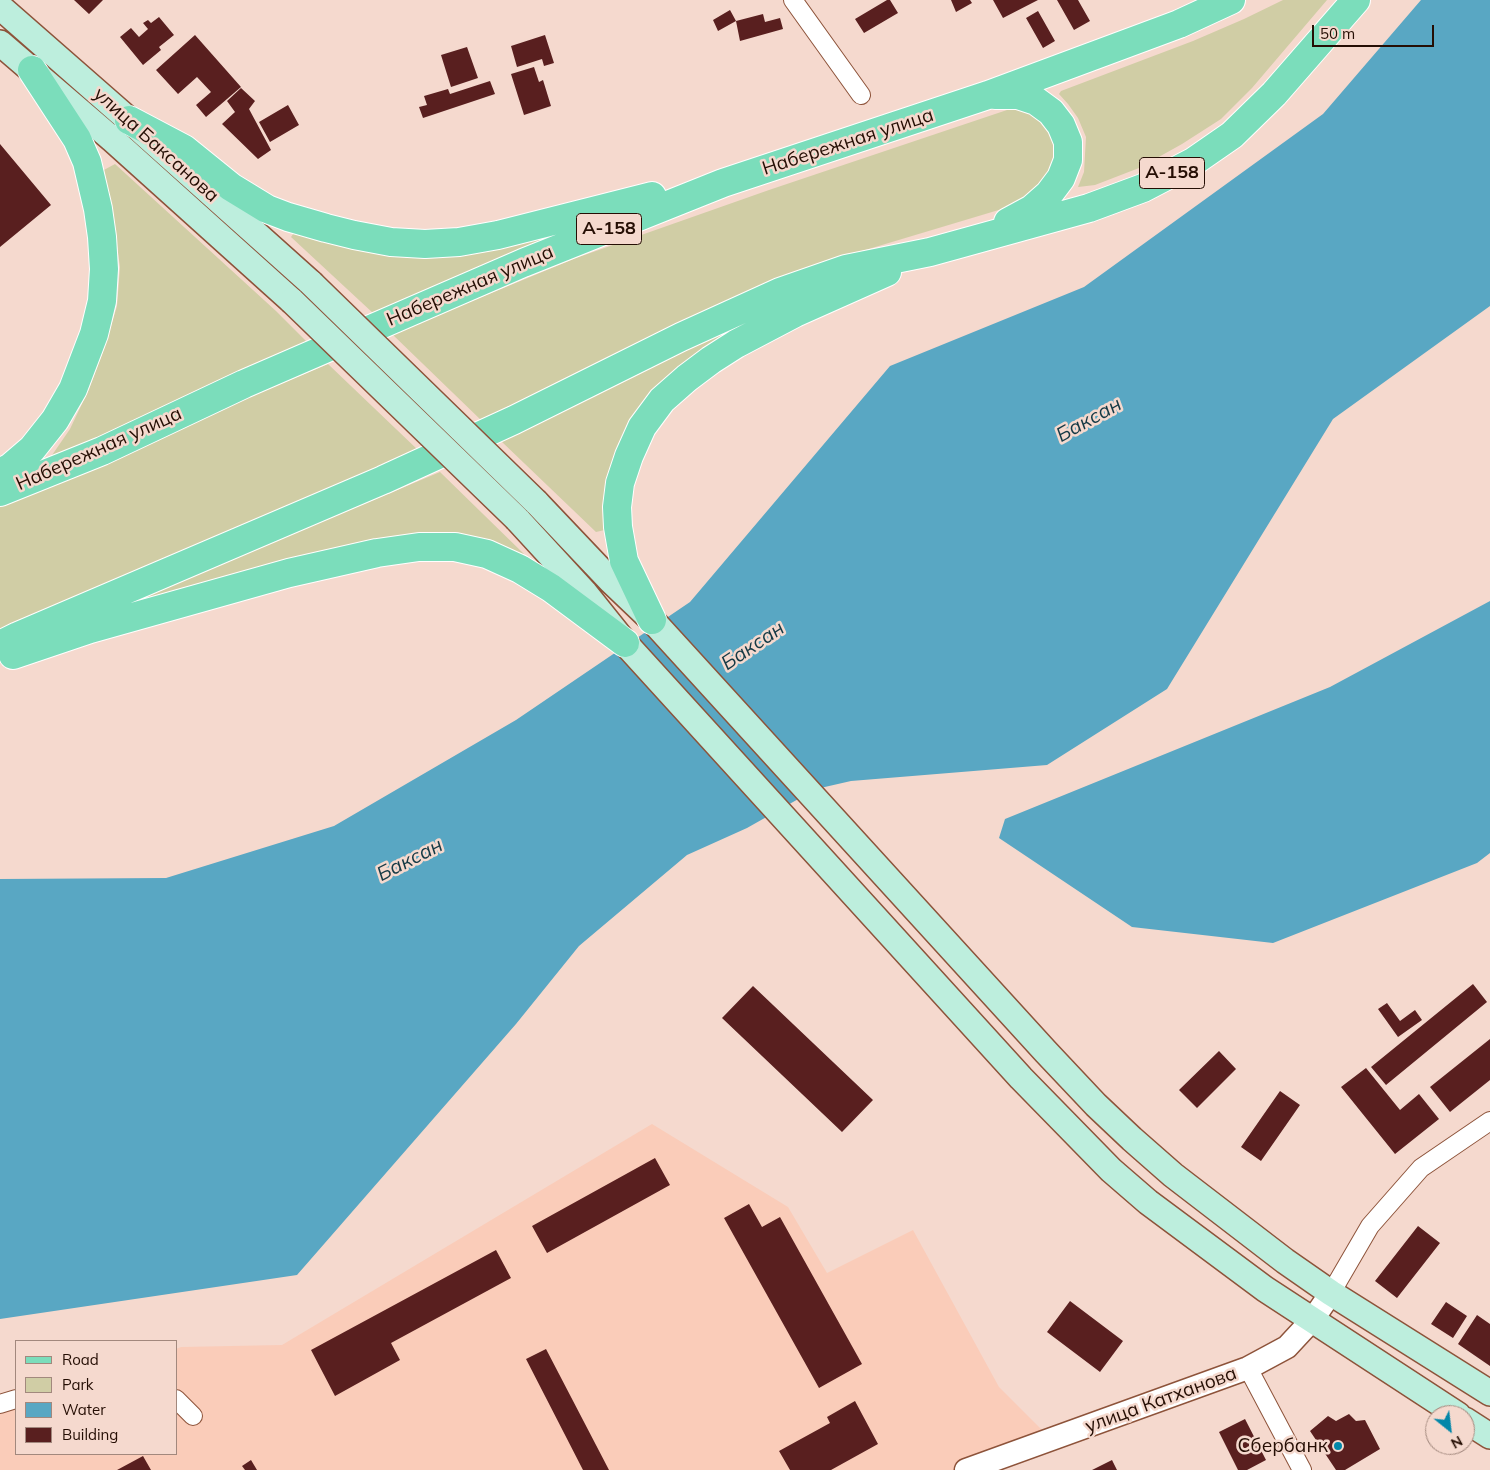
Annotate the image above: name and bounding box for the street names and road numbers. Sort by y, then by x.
street label: улица Баксанова [89,83,223,207]
street label: Набережная улица [759,104,937,180]
road number: А-158 [1140,158,1204,188]
road number: А-158 [576,213,642,244]
street label: Набережная улица [383,241,557,331]
street label: Набережная улица [13,402,185,496]
street label: улица Катханова [1082,1362,1240,1438]

